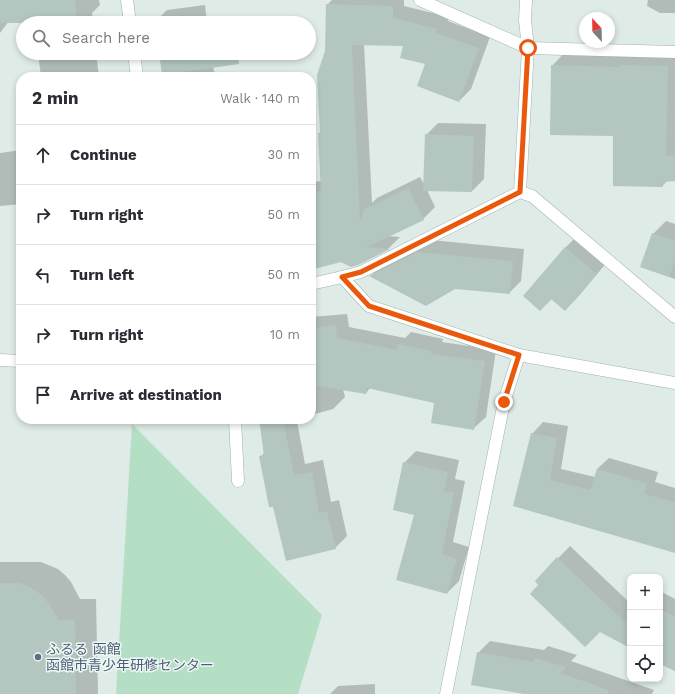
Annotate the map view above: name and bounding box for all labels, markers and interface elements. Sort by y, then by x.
north arrow [579,12,615,48]
search box [16,16,316,60]
icon: search [30,27,52,49]
text: Search here [62,29,150,47]
route start [519,39,537,57]
text: 2 min [32,88,78,108]
text: Walk · 140 m [220,91,300,106]
icon: ahead [32,144,54,166]
text: Continue [70,146,137,164]
text: 30 m [268,147,300,162]
icon: right [32,204,54,226]
text: Turn right [70,206,143,224]
text: 50 m [268,207,300,222]
icon: left [32,264,54,286]
text: Turn left [70,266,134,284]
text: 50 m [268,267,300,282]
icon: right [32,324,54,346]
text: Turn right [70,326,143,344]
text: 10 m [270,327,300,342]
icon: arrive [32,384,54,406]
text: Arrive at destination [70,386,222,404]
route end [495,393,513,411]
map controls [627,574,663,682]
button: + [627,574,663,610]
button: − [627,610,663,646]
place label: ふるる 函館 函館市青少年研修センター [46,641,214,673]
button: locate [627,646,663,682]
marker: ふるる 函館 函館市青少年研修センター [33,652,43,662]

